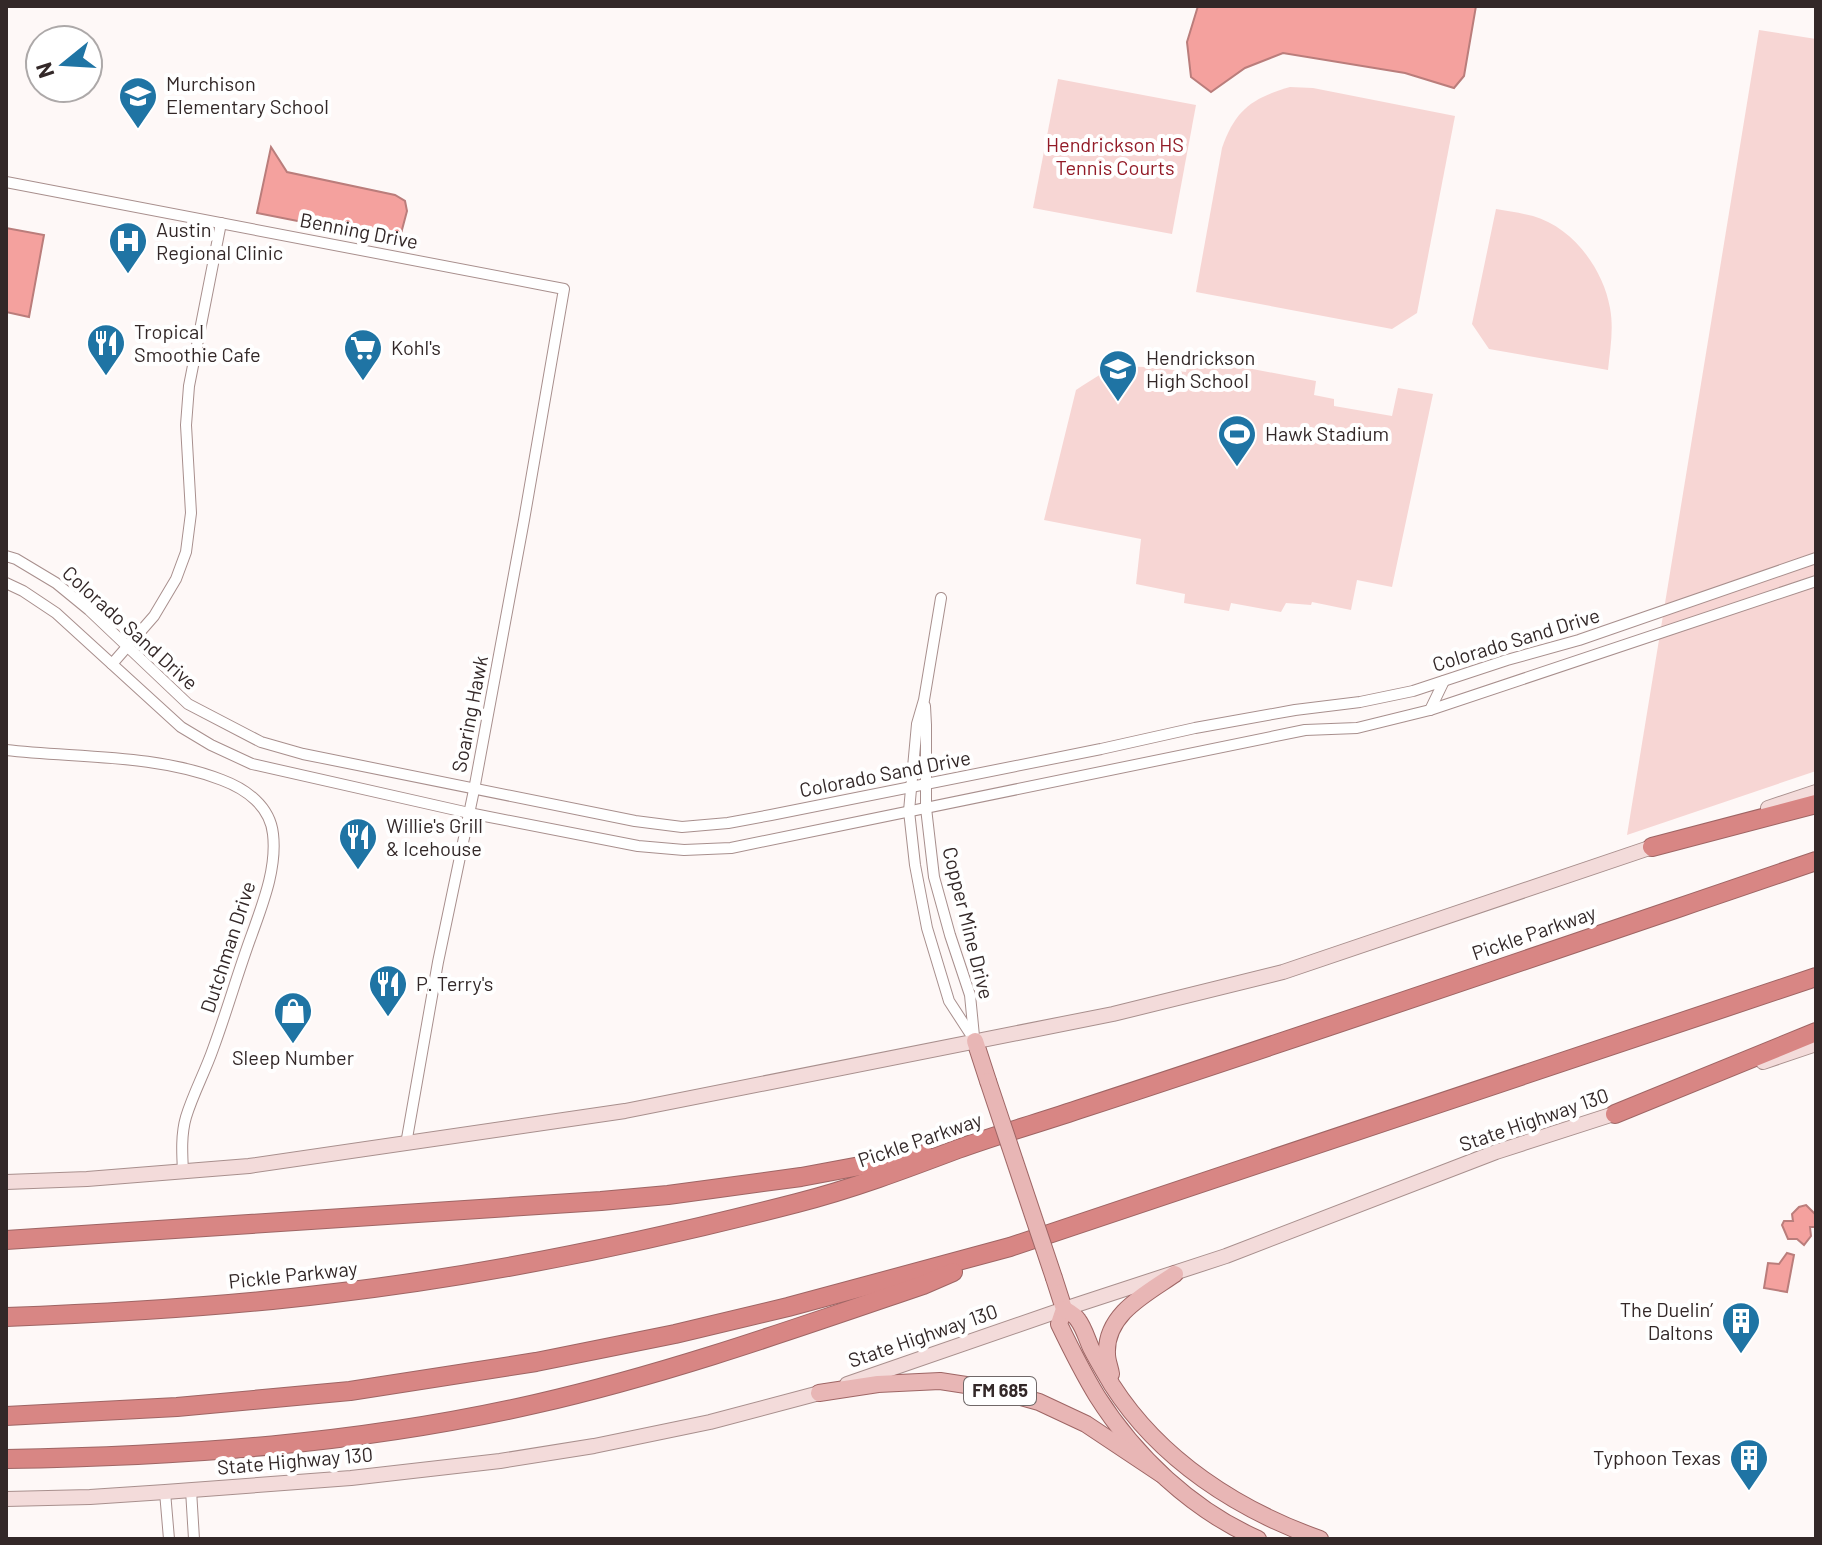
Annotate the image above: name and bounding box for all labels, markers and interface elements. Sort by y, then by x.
north arrow [24,24,104,104]
text: N [29,60,59,81]
place label: Murchison Elementary School [166,71,329,118]
school or university icon: Murchison Elementary School [117,75,159,130]
park label: Hendrickson HS Tennis Courts [1046,132,1184,179]
street label: Benning Drive [298,207,420,253]
place label: Austin Regional Clinic [156,217,283,264]
hospital icon: Austin Regional Clinic [107,220,149,275]
place label: Tropical Smoothie Cafe [134,319,261,366]
restaurant icon: Tropical Smoothie Cafe [85,322,127,377]
supermarket icon: Kohl's [342,327,384,382]
place label: Kohl's [391,335,441,359]
place label: Hendrickson High School [1146,345,1255,392]
school or university icon: Hendrickson High School [1097,348,1139,403]
sports icon: Hawk Stadium [1216,413,1258,468]
place label: Hawk Stadium [1265,421,1389,445]
street label: Colorado Sand Drive [58,560,203,694]
street label: Colorado Sand Drive [1429,602,1602,676]
street label: Soaring Hawk [446,653,492,774]
street label: Colorado Sand Drive [797,745,972,801]
place label: Willie's Grill & Icehouse [386,813,483,860]
restaurant icon: Willie's Grill & Icehouse [337,816,379,871]
street label: Copper Mine Drive [938,844,1000,1001]
street label: Dutchman Drive [194,878,260,1016]
street label: Pickle Parkway [1469,900,1599,964]
restaurant icon: P. Terry's [367,963,409,1018]
place label: P. Terry's [416,971,493,995]
shop icon: Sleep Number [272,990,314,1045]
place label: Sleep Number [232,1045,354,1069]
street label: State Highway 130 [1456,1082,1611,1156]
street label: Pickle Parkway [855,1107,985,1171]
street label: Pickle Parkway [227,1255,359,1293]
place label: The Duelin’ Daltons [1620,1297,1713,1344]
street label: State Highway 130 [845,1298,1000,1372]
building icon: The Duelin’ Daltons [1720,1300,1762,1355]
road number: FM 685 [964,1377,1036,1405]
building icon: Typhoon Texas [1728,1437,1770,1492]
street label: State Highway 130 [216,1441,374,1479]
place label: Typhoon Texas [1593,1445,1721,1469]

